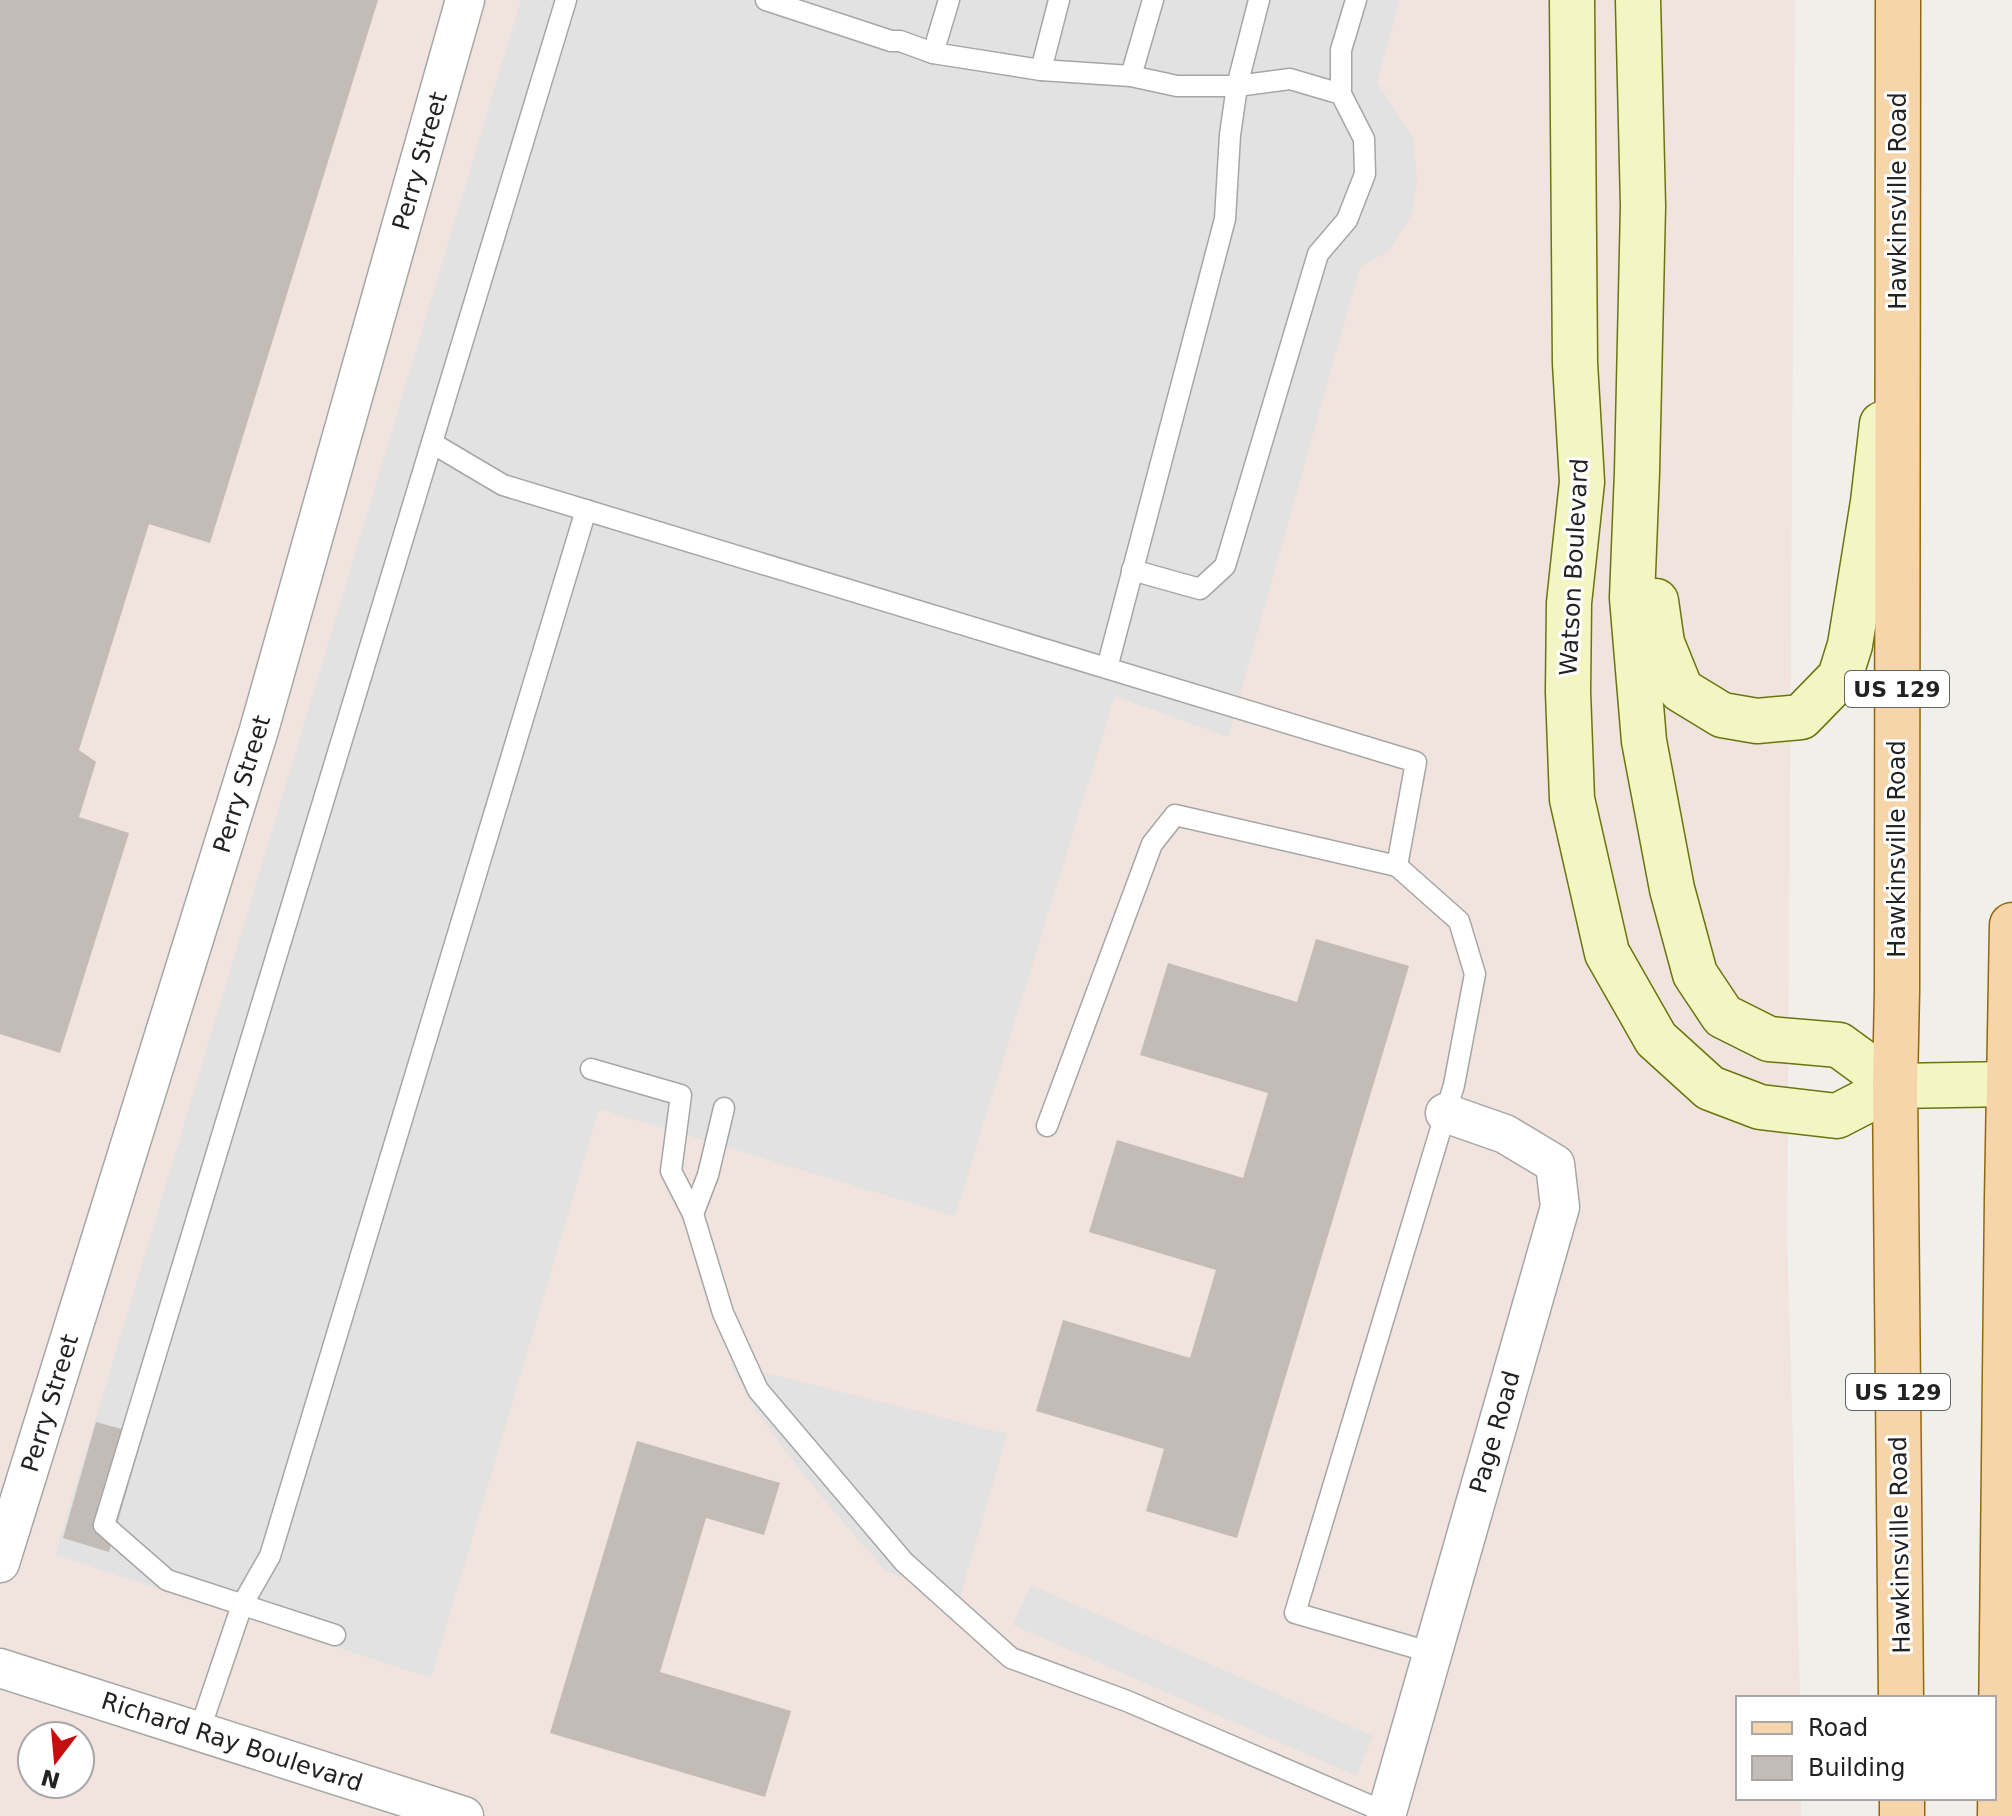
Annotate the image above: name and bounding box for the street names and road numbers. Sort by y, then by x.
street label: Perry Street [387,89,453,233]
street label: Hawkinsville Road [1884,92,1912,310]
street label: Watson Boulevard [1554,458,1594,676]
road number: US 129 [1845,671,1949,707]
street label: Perry Street [208,712,276,856]
street label: Hawkinsville Road [1883,740,1911,958]
street label: Perry Street [16,1331,84,1475]
street label: Page Road [1464,1368,1526,1496]
road number: US 129 [1846,1374,1950,1410]
street label: Hawkinsville Road [1884,1436,1916,1654]
street label: Richard Ray Boulevard [98,1687,366,1797]

